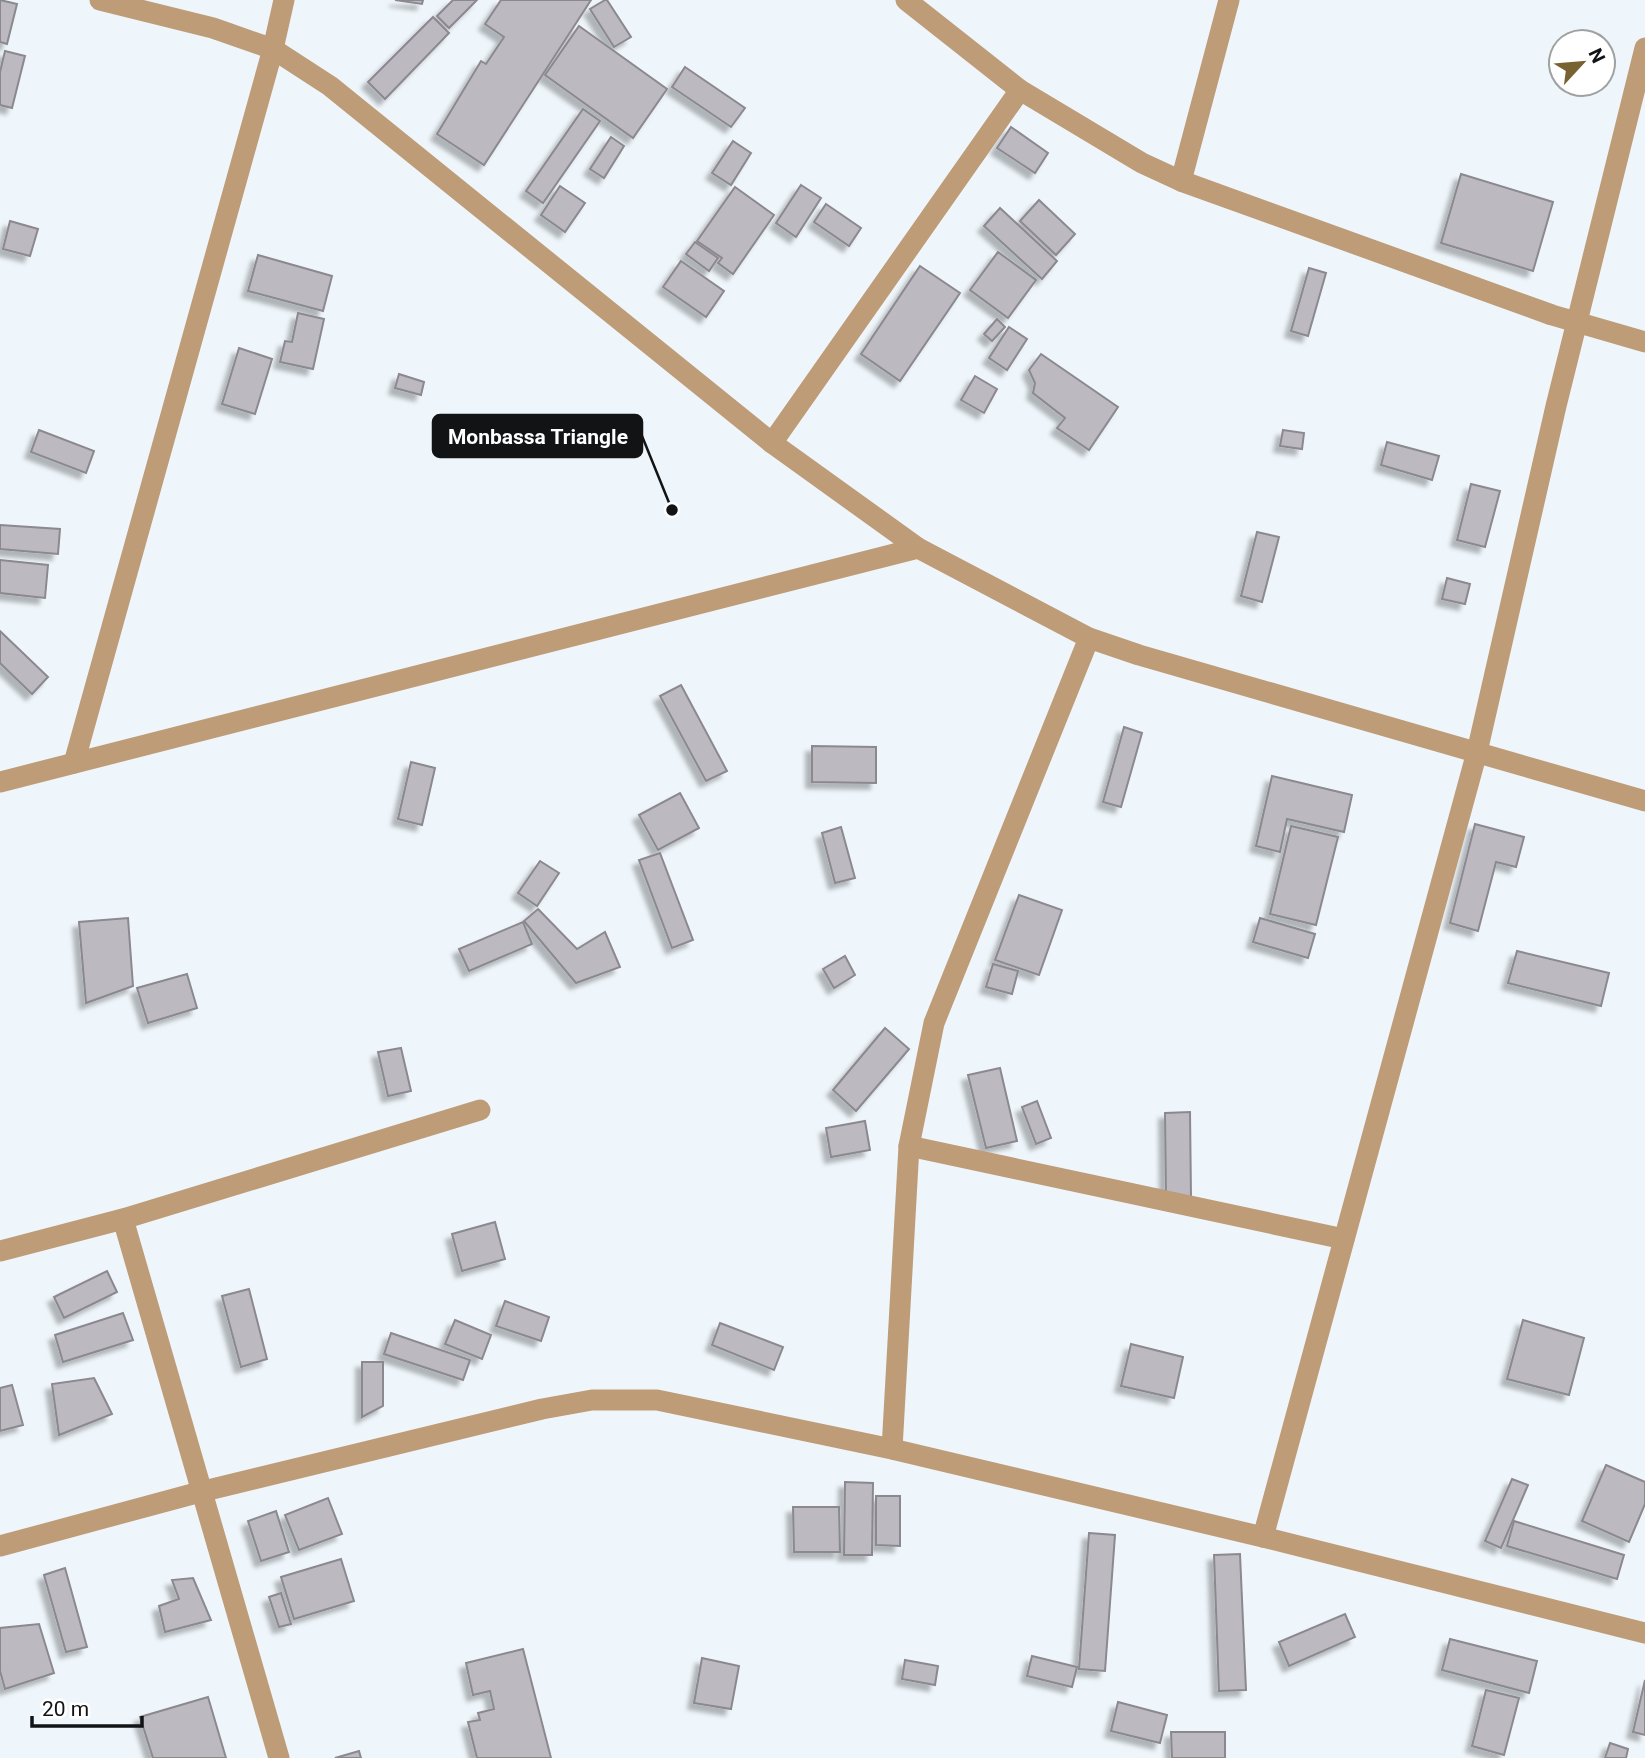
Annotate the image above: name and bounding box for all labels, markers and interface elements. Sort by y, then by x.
north arrow [1547,28,1617,98]
text: N [1584,45,1610,67]
callout: Monbassa Triangle [433,415,642,457]
text: Monbassa Triangle [448,425,628,449]
scale bar [32,1684,142,1728]
text: 20 m [42,1697,89,1721]

